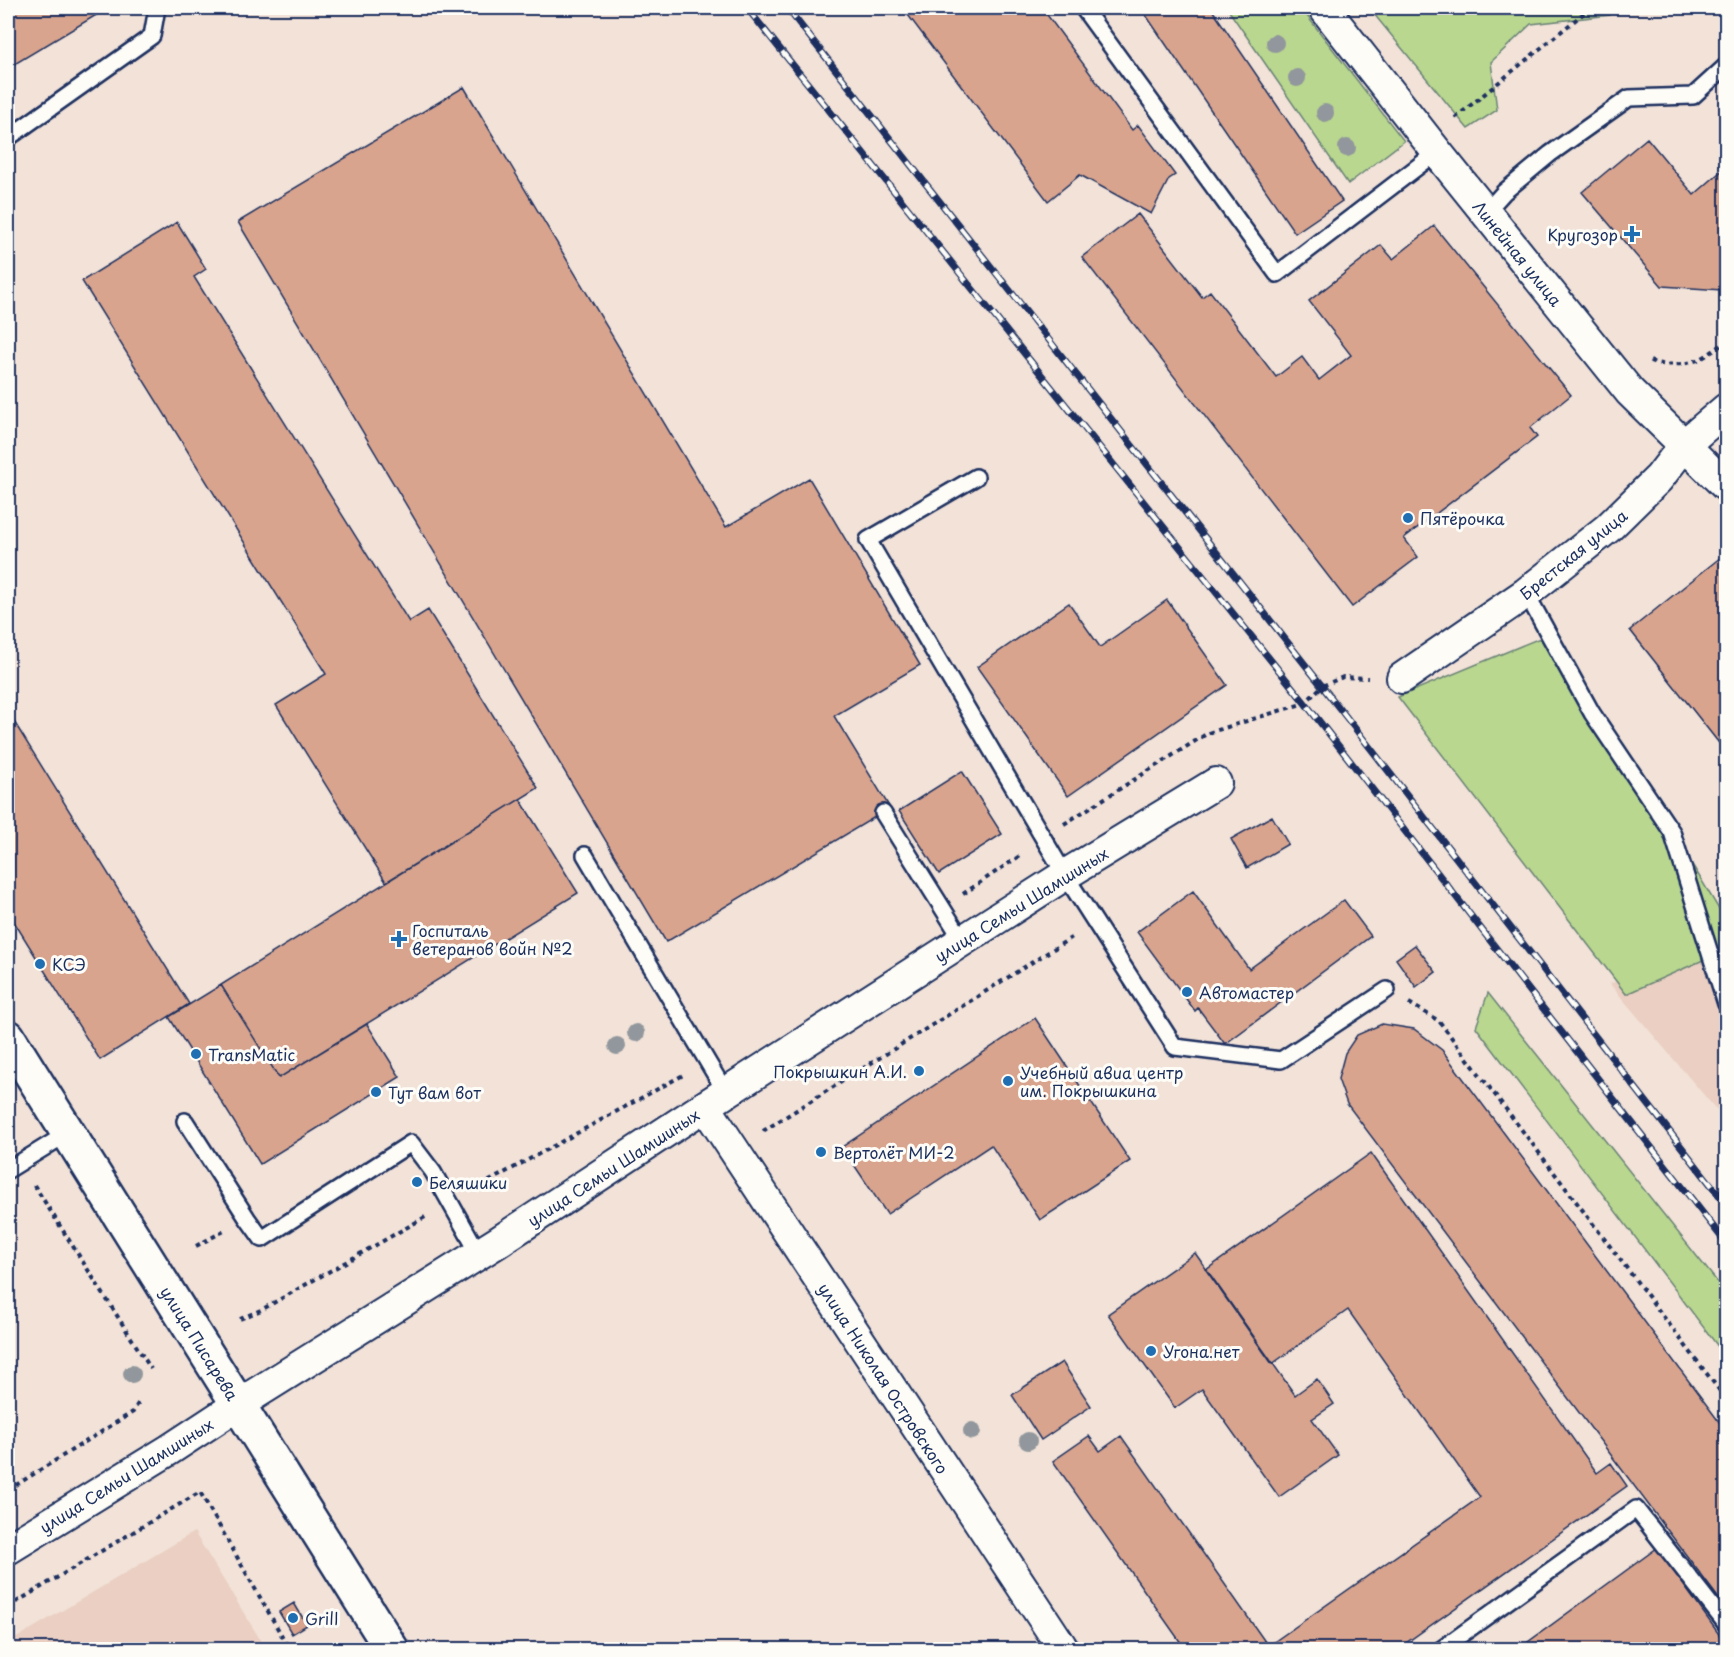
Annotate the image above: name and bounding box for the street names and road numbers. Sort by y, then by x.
street label: Линейная улица [1468,195,1568,311]
street label: Брестская улица [1514,503,1632,605]
street label: улица Семьи Шамшиных [929,841,1113,967]
street label: улица Семьи Шамшиных [522,1102,704,1232]
street label: улица Николая Островского [813,1278,955,1478]
street label: улица Писарева [155,1281,245,1405]
street label: улица Семьи Шамшиных [34,1412,218,1538]

